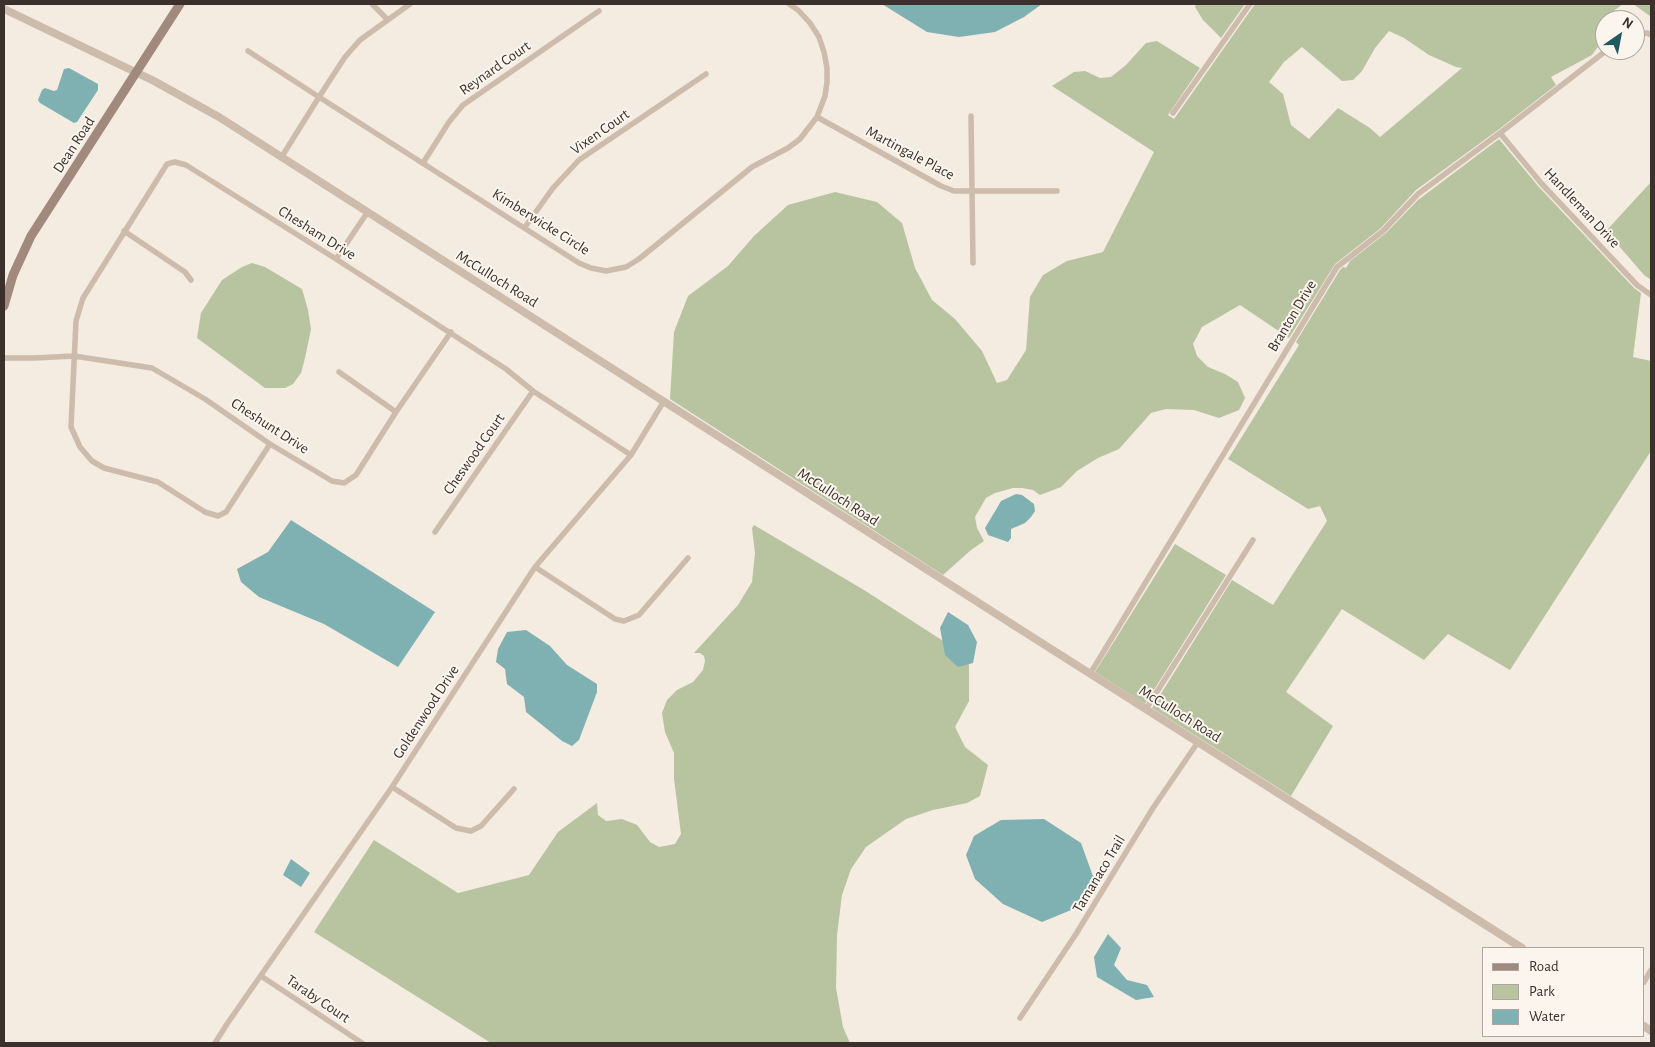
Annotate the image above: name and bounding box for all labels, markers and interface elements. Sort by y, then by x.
north arrow [1595,10,1645,60]
text: N [1620,15,1636,32]
street label: Reynard Court [456,37,534,99]
street label: Vixen Court [567,105,633,159]
street label: Dean Road [49,113,99,177]
street label: Martingale Place [863,122,957,184]
street label: Handleman Drive [1540,164,1624,252]
street label: Kimberwicke Circle [489,185,593,259]
street label: Chesham Drive [275,202,359,264]
street label: McCulloch Road [453,247,541,311]
street label: Branton Drive [1264,277,1320,355]
street label: Cheshunt Drive [228,394,312,458]
street label: Cheswood Court [439,410,509,498]
street label: McCulloch Road [794,464,882,530]
street label: Goldenwood Drive [389,662,463,762]
street label: McCulloch Road [1136,682,1224,746]
street label: Tamanaco Trail [1069,832,1129,916]
legend [1482,947,1645,1037]
text: Road [1529,959,1559,974]
street label: Taraby Court [283,971,353,1027]
text: Park [1529,984,1555,999]
text: Water [1529,1009,1565,1024]

